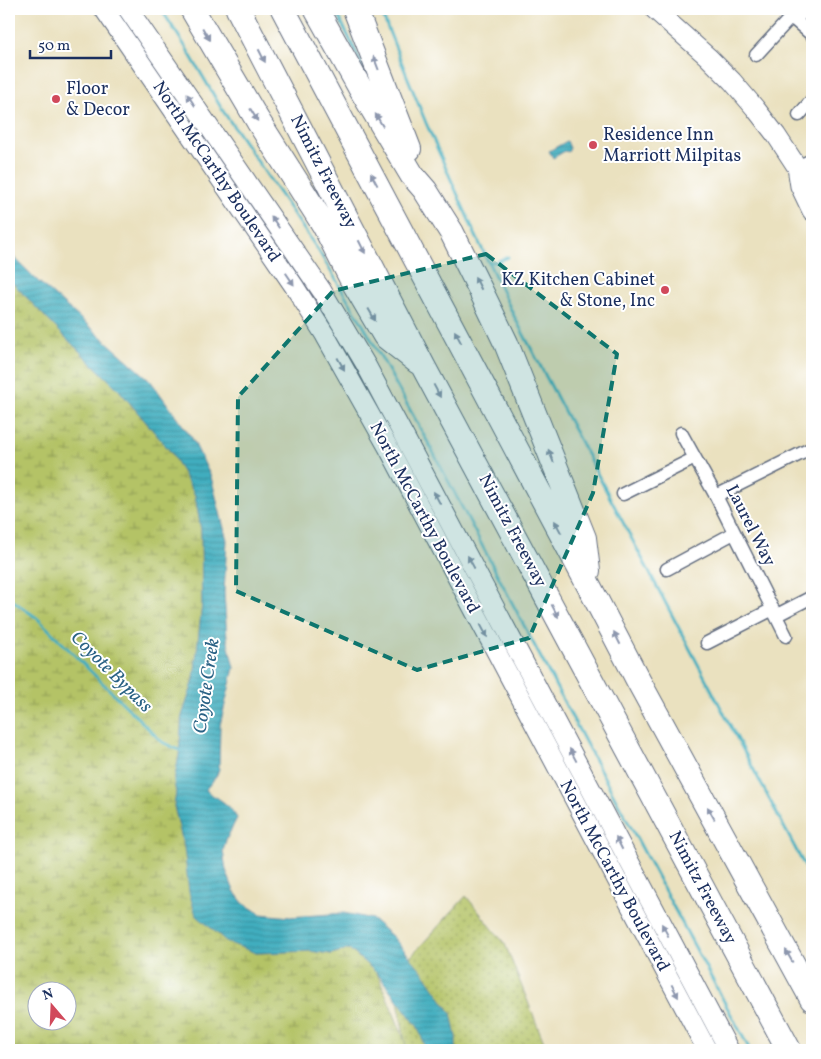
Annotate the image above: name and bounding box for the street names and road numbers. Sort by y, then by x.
street label: North McCarthy Boulevard [146,76,286,268]
street label: Nimitz Freeway [283,111,363,234]
street label: North McCarthy Boulevard [363,418,485,618]
street label: Nimitz Freeway [472,470,553,592]
street label: Laurel Way [719,481,781,571]
street label: North McCarthy Boulevard [553,776,675,976]
street label: Nimitz Freeway [662,827,743,949]

